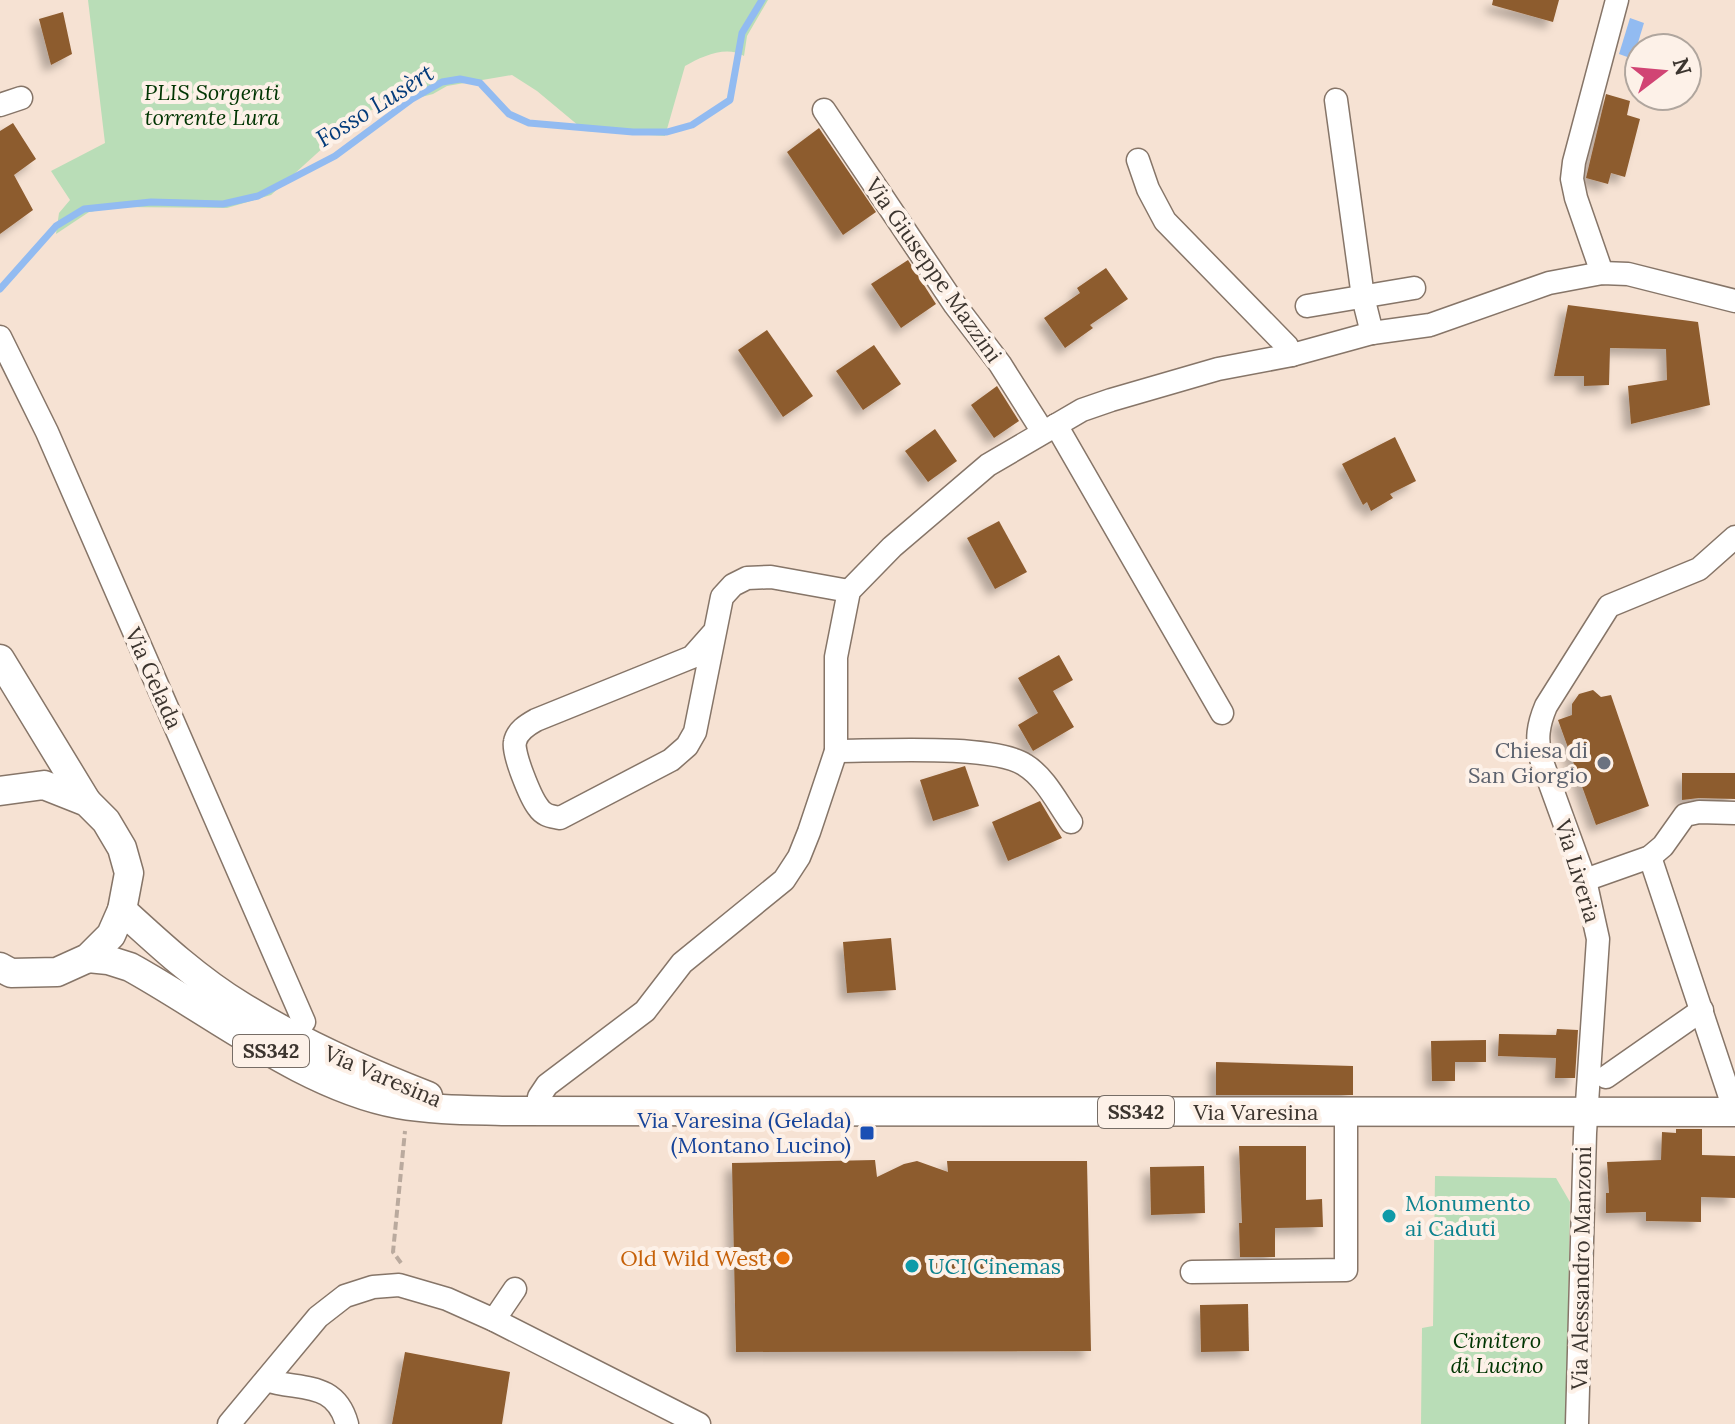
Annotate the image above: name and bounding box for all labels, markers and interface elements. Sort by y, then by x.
north arrow [1623,32,1703,112]
text: N [1666,54,1698,79]
water label: Fosso Lusèrt [310,57,440,154]
park label: PLIS Sorgenti torrente Lura [144,78,280,131]
street label: Via Giuseppe Mazzini [859,171,1008,368]
street label: Via Gelada [119,622,189,733]
place label: Chiesa di San Giorgio [1468,736,1588,789]
marker: Chiesa di San Giorgio [1595,754,1613,772]
street label: Via Liveria [1549,815,1607,926]
road number: SS342 [233,1035,309,1067]
street label: Via Varesina [319,1038,446,1113]
road number: SS342 [1098,1096,1174,1128]
street label: Via Varesina [1193,1098,1318,1126]
place label: Via Varesina (Gelada) (Montano Lucino) [636,1106,851,1159]
marker: Via Varesina (Gelada) (Montano Lucino) [858,1124,876,1142]
street label: Via Alessandro Manzoni [1565,1146,1597,1391]
place label: Monumento ai Caduti [1405,1189,1531,1242]
marker: Monumento ai Caduti [1380,1207,1398,1225]
place label: Old Wild West [620,1244,767,1272]
marker: Old Wild West [774,1249,792,1267]
place label: UCI Cinemas [928,1252,1061,1280]
marker: UCI Cinemas [903,1257,921,1275]
park label: Cimitero di Lucino [1450,1326,1544,1379]

